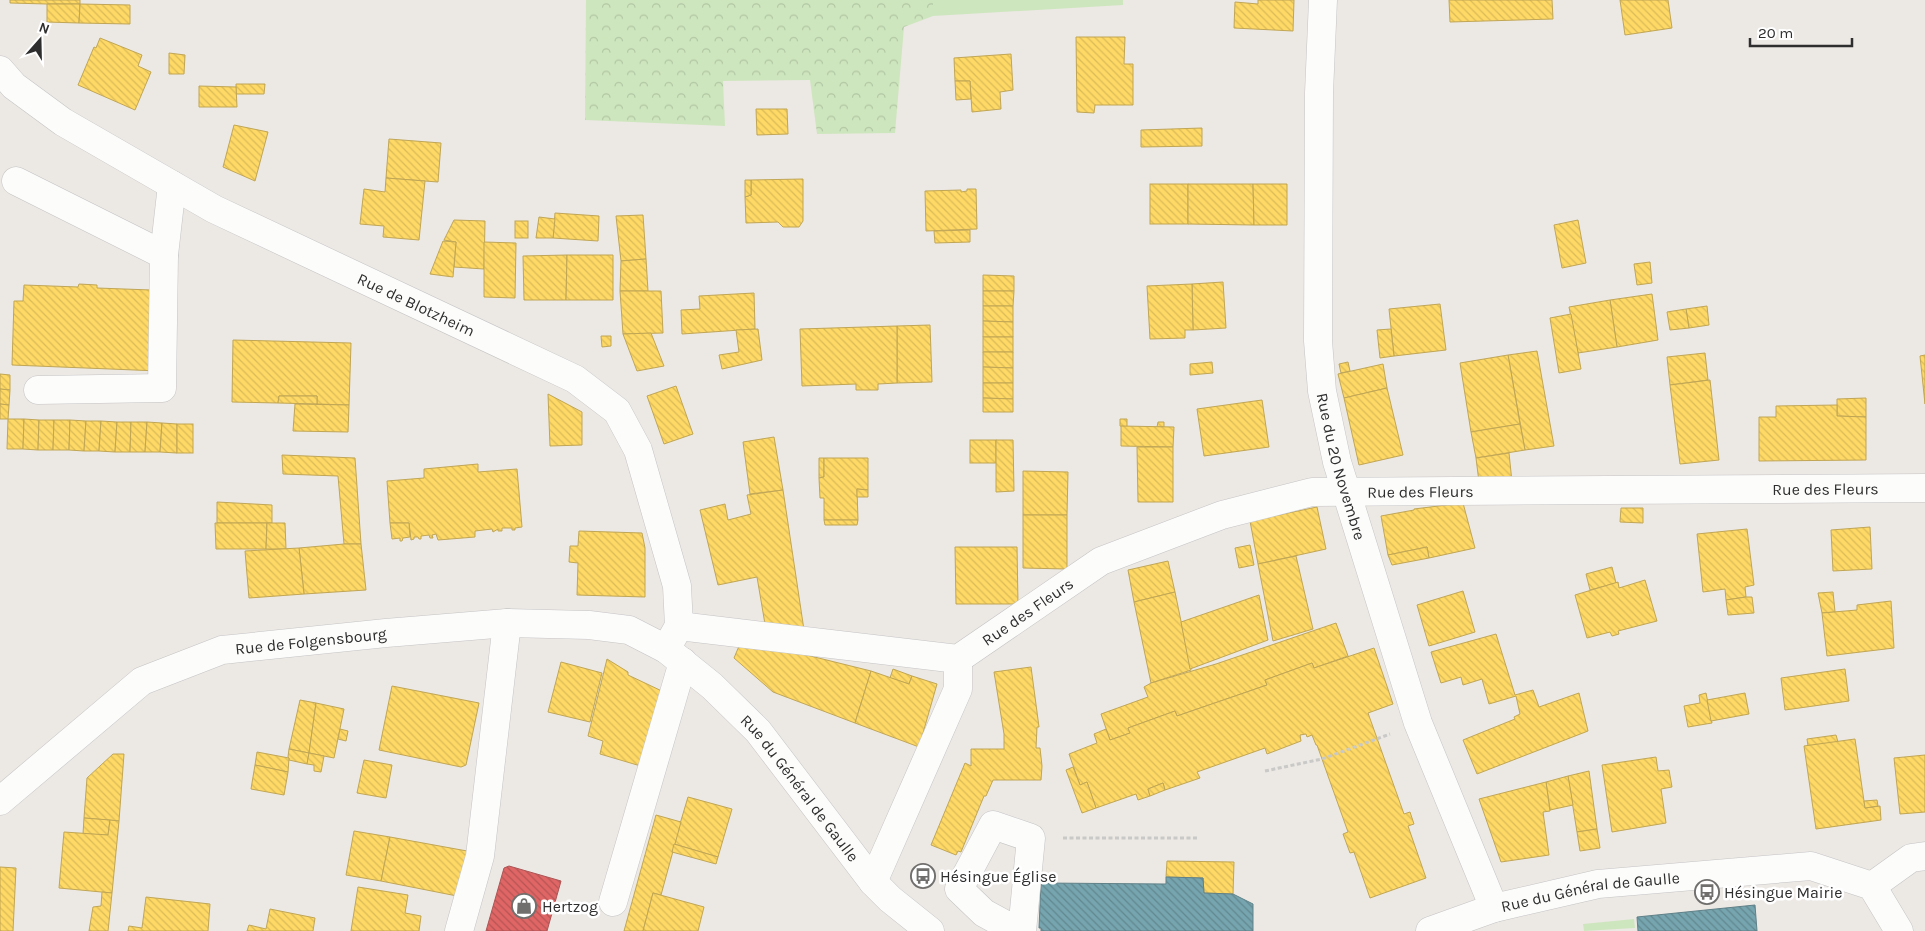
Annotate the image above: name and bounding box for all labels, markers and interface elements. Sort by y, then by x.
north arrow [15,15,65,65]
scale bar [1750,15,1852,47]
text: N [37,19,52,38]
text: 20 m [1758,24,1793,42]
street label: Rue de Blotzheim [354,269,478,340]
street label: Rue du 20 Novembre [1313,391,1370,542]
street label: Rue des Fleurs [1772,479,1879,499]
street label: Rue des Fleurs [1367,482,1474,502]
street label: Rue des Fleurs [978,574,1077,650]
street label: Rue de Folgensbourg [234,624,387,659]
street label: Rue du Général de Gaulle [737,711,863,865]
bus stop icon: Hésingue Église [910,863,936,889]
place label: Hésingue Église [940,867,1056,886]
street label: Rue du Général de Gaulle [1499,868,1681,916]
bus stop icon: Hésingue Mairie [1694,879,1720,905]
place label: Hésingue Mairie [1724,883,1842,902]
shop icon: Hertzog [511,893,537,919]
place label: Hertzog [542,897,598,916]

